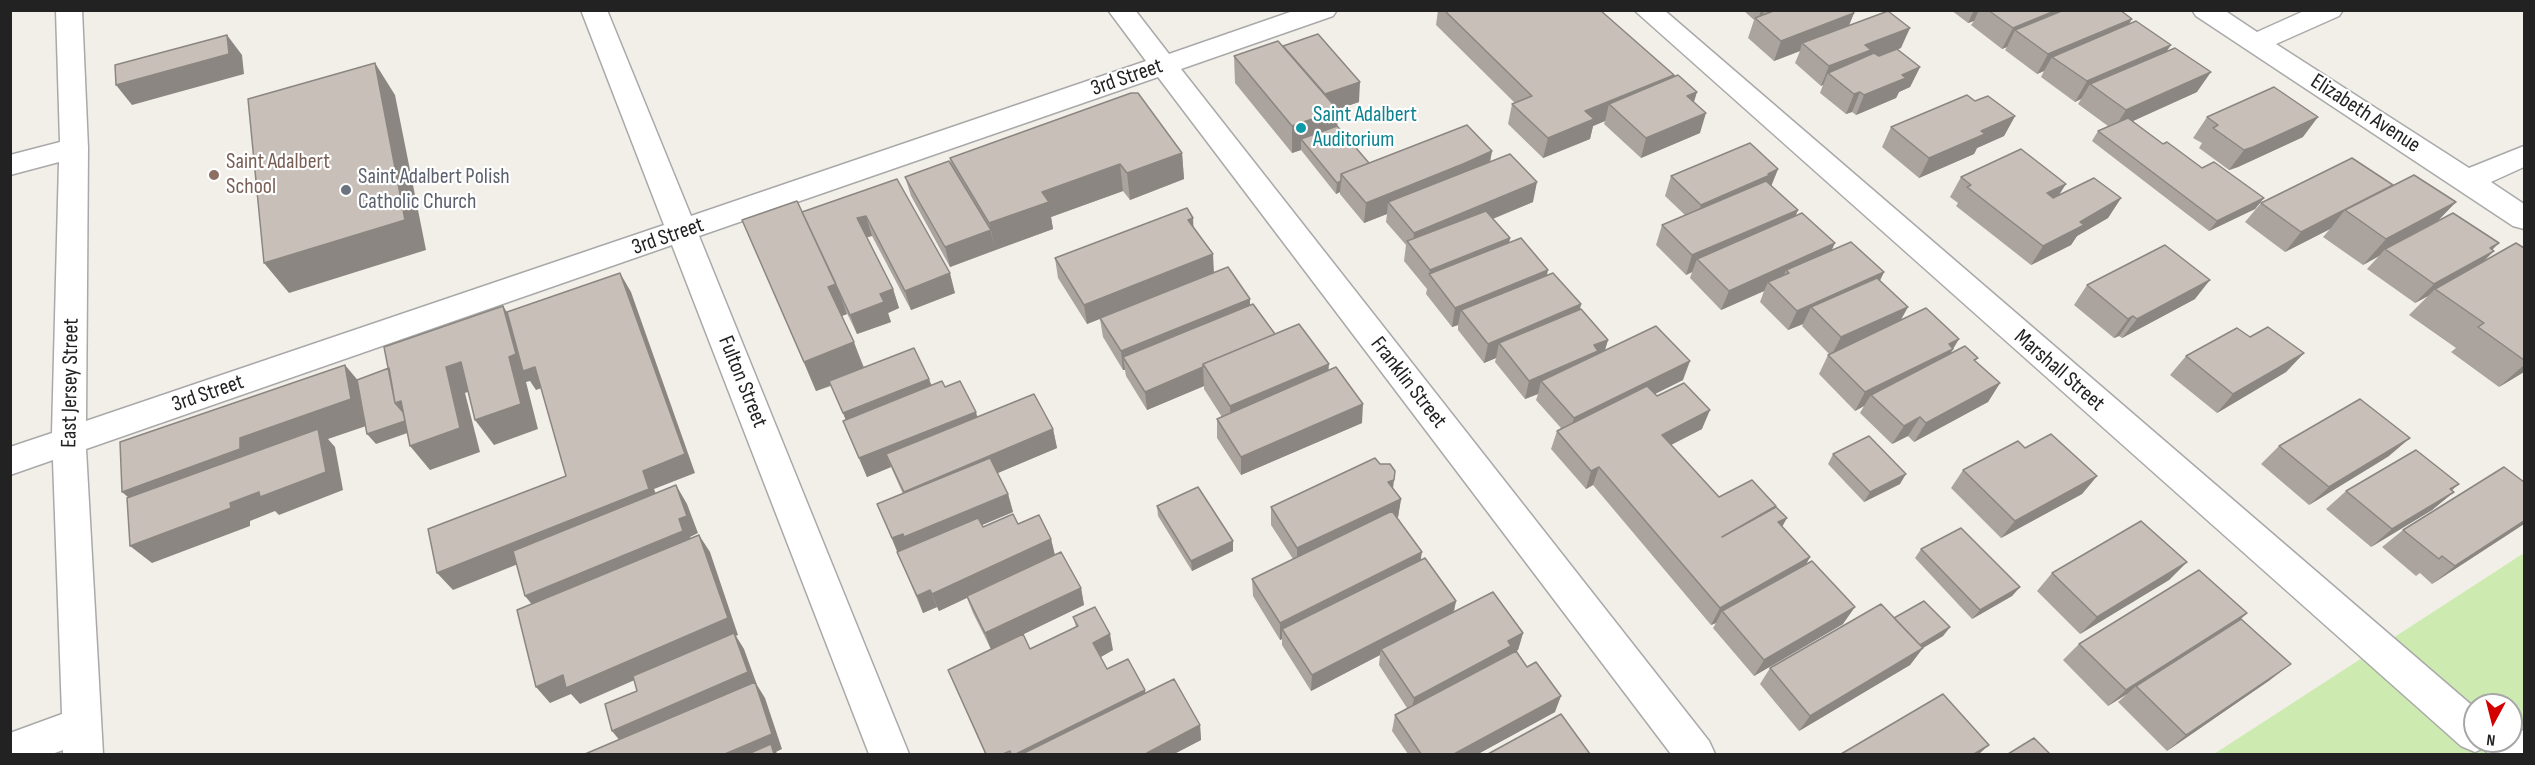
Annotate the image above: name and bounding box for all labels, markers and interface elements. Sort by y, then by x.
street label: 3rd Street [1088,53,1166,103]
street label: Elizabeth Avenue [2305,69,2425,159]
place label: Saint Adalbert Auditorium [1313,102,1417,154]
marker: Saint Adalbert Auditorium [1294,121,1308,135]
place label: Saint Adalbert School [226,149,330,200]
place label: Saint Adalbert Polish Catholic Church [358,164,510,216]
marker: Saint Adalbert School [207,168,221,182]
marker: Saint Adalbert Polish Catholic Church [339,183,353,197]
street label: 3rd Street [629,212,707,262]
street label: East Jersey Street [57,318,85,448]
street label: Marshall Street [2008,324,2110,418]
street label: Fulton Street [712,332,772,432]
street label: Franklin Street [1364,332,1452,434]
street label: 3rd Street [169,369,247,419]
north arrow [2463,693,2523,753]
text: N [2486,729,2496,749]

